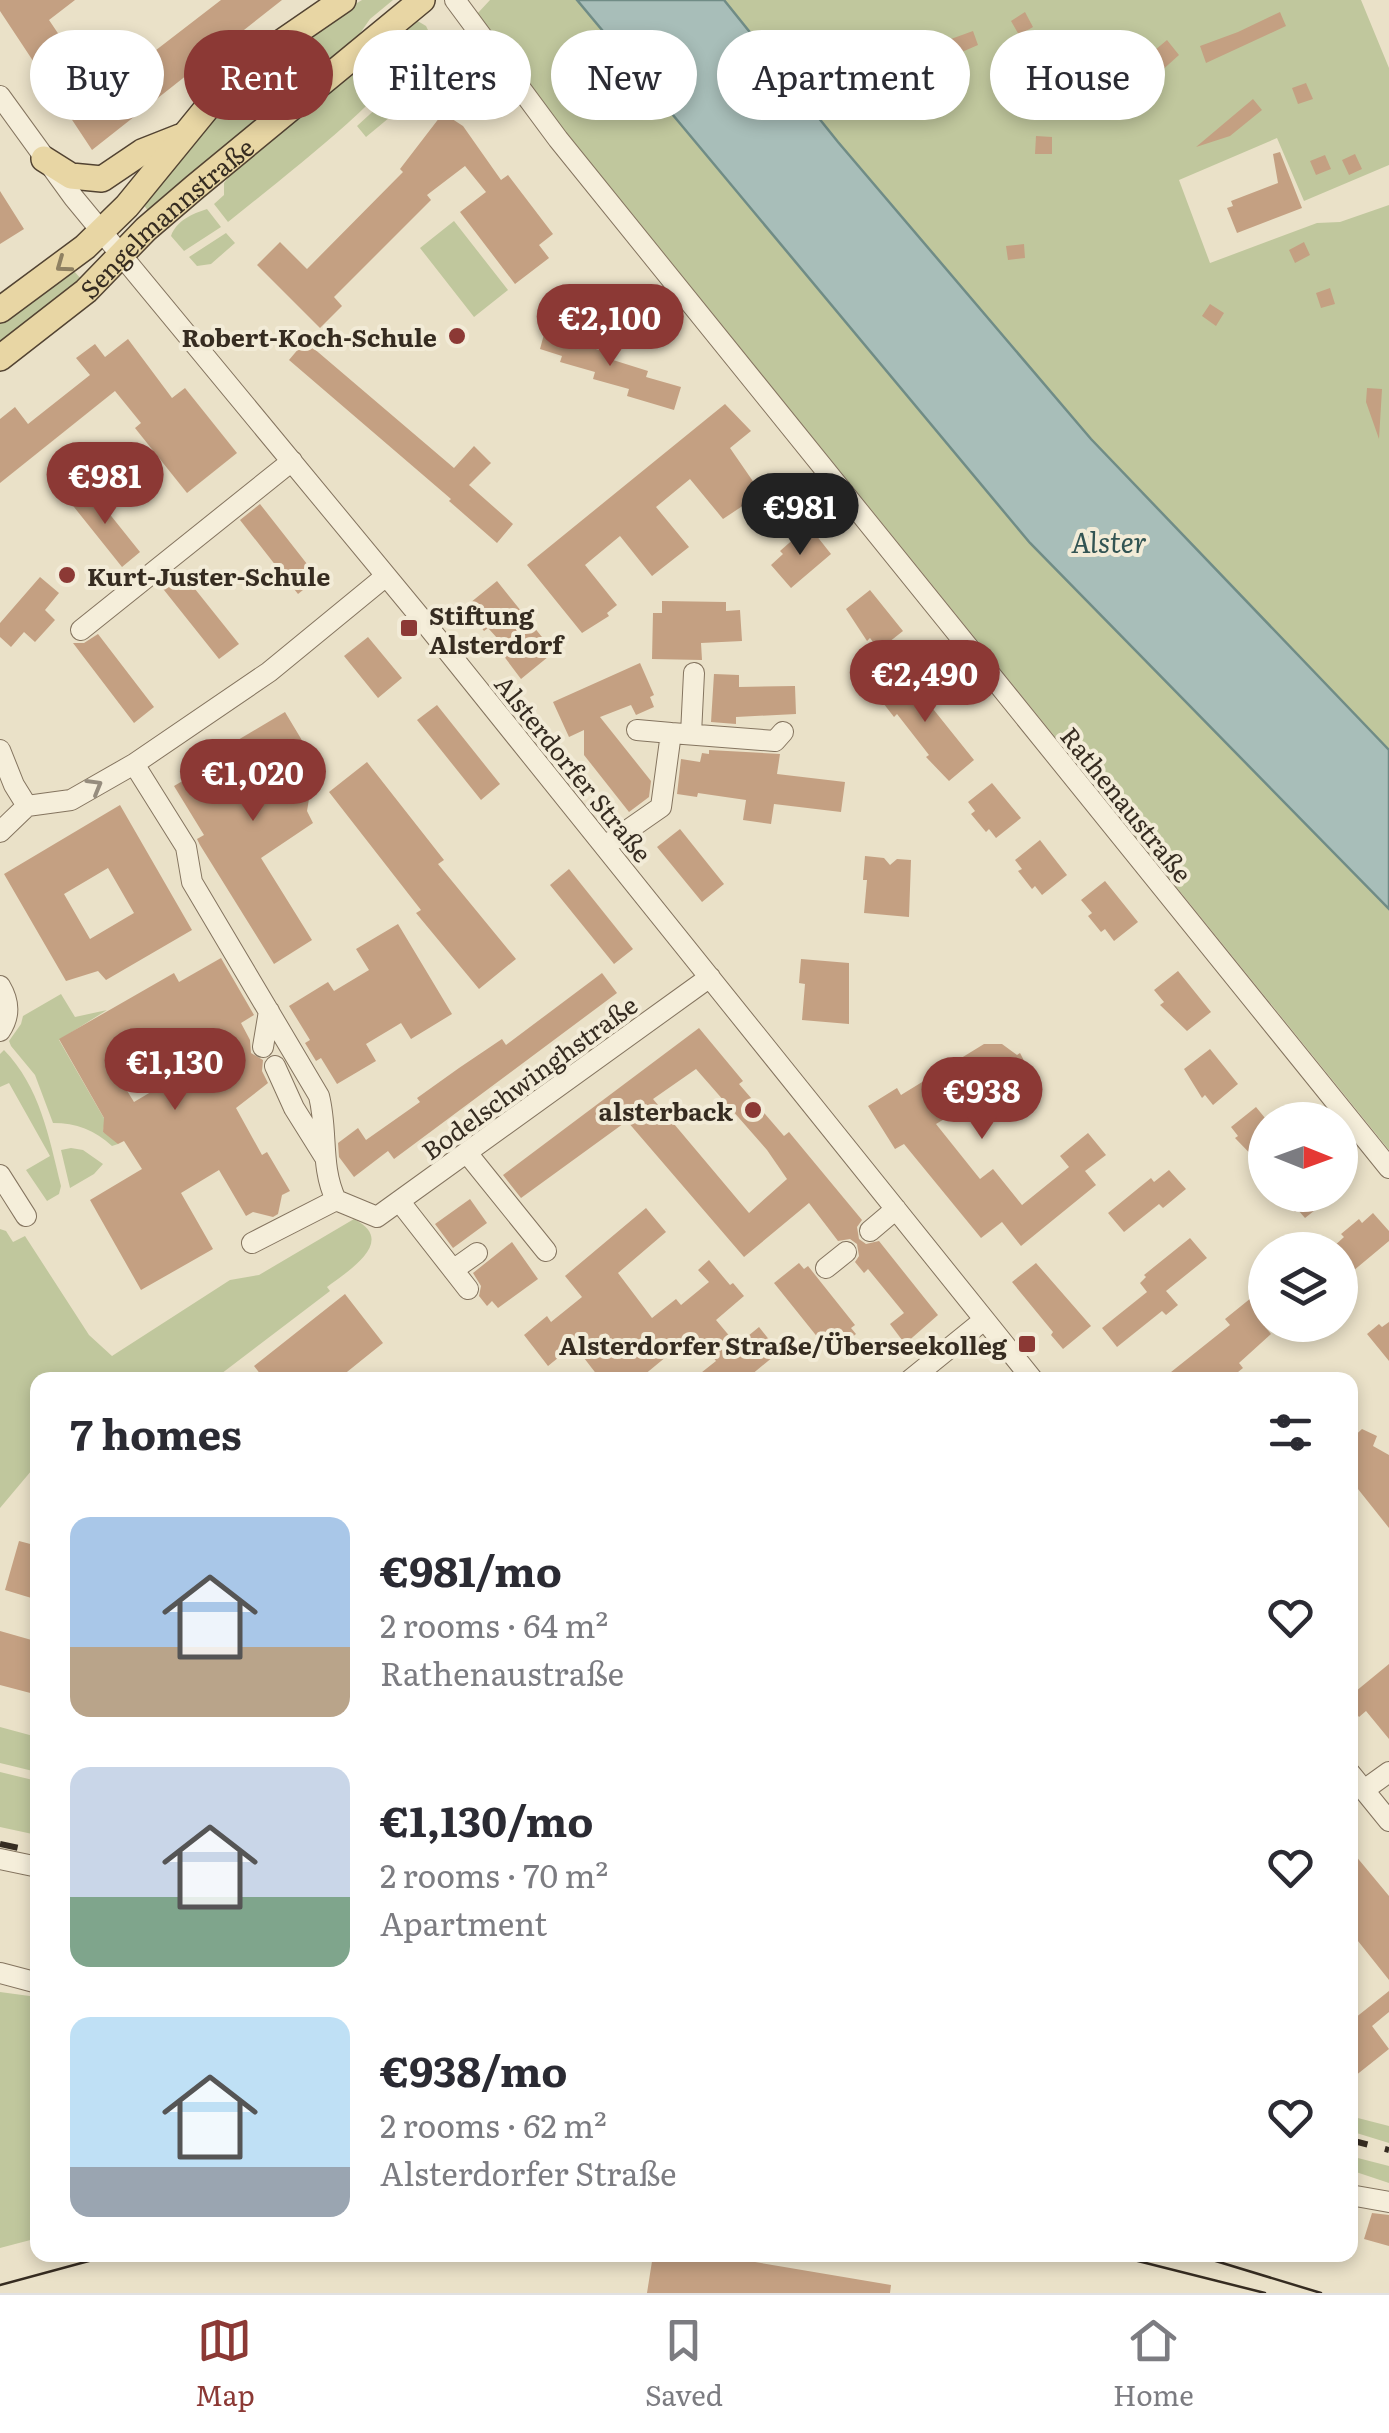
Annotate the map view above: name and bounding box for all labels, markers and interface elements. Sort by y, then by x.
chip: Buy [30,30,164,120]
chip: Rent [184,30,333,120]
chip: Filters [353,30,531,120]
chip: New [551,30,697,120]
chip: Apartment [717,30,970,120]
chip: House [990,30,1165,120]
street label: Sengelmannstraße [70,128,261,306]
one-way arrow [56,252,75,271]
pin: €2,100 [529,284,691,369]
text: €2,100 [559,292,661,340]
place label: Robert-Koch-Schule [181,318,437,355]
marker: Robert-Koch-Schule [446,325,468,347]
pin: €981 [46,442,164,527]
text: €981 [69,450,141,498]
pin: €981 [741,473,859,558]
text: €981 [764,481,836,529]
water label: Alster [1071,520,1147,562]
place label: Kurt-Juster-Schule [87,557,330,594]
marker: Kurt-Juster-Schule [56,564,78,586]
place label: Stiftung Alsterdorf [429,596,565,662]
marker: Stiftung Alsterdorf [398,617,420,639]
pin: €2,490 [844,640,1006,725]
text: €2,490 [872,648,978,696]
street label: Alsterdorfer Straße [487,666,661,870]
street label: Rathenaustraße [1053,718,1201,890]
pin: €1,020 [172,739,334,824]
text: €1,020 [202,747,304,795]
one-way arrow [84,779,102,799]
street label: Bodelschwinghstraße [414,986,644,1168]
pin: €1,130 [94,1028,256,1113]
text: €1,130 [127,1036,223,1084]
pin: €938 [923,1057,1041,1142]
text: €938 [943,1065,1021,1113]
place label: alsterback [599,1092,733,1129]
marker: alsterback [742,1099,764,1121]
north arrow [1248,1102,1358,1212]
map controls [1248,1102,1358,1342]
button: layers [1248,1232,1358,1342]
place label: Alsterdorfer Straße/Überseekolleg [559,1326,1008,1363]
marker: Alsterdorfer Straße/Überseekolleg [1016,1333,1038,1355]
text: 7 homes [70,1401,242,1463]
icon: filters [1263,1405,1318,1460]
text: €981/mo [380,1538,562,1600]
icon: home [150,1557,270,1677]
icon: heart [1263,1590,1318,1645]
text: 2 rooms · 64 m² [380,1600,608,1648]
text: Rathenaustraße [380,1648,624,1696]
text: €1,130/mo [380,1788,593,1850]
icon: home [150,1807,270,1927]
icon: heart [1263,1840,1318,1895]
text: 2 rooms · 70 m² [380,1850,608,1898]
text: Apartment [380,1898,547,1946]
text: €938/mo [380,2038,568,2100]
icon: home [150,2057,270,2177]
icon: heart [1263,2090,1318,2145]
text: 2 rooms · 62 m² [380,2100,607,2148]
text: Alsterdorfer Straße [380,2148,677,2196]
tab: Map [195,2313,255,2415]
tab: Saved [645,2313,723,2415]
tab: Home [1113,2313,1194,2415]

